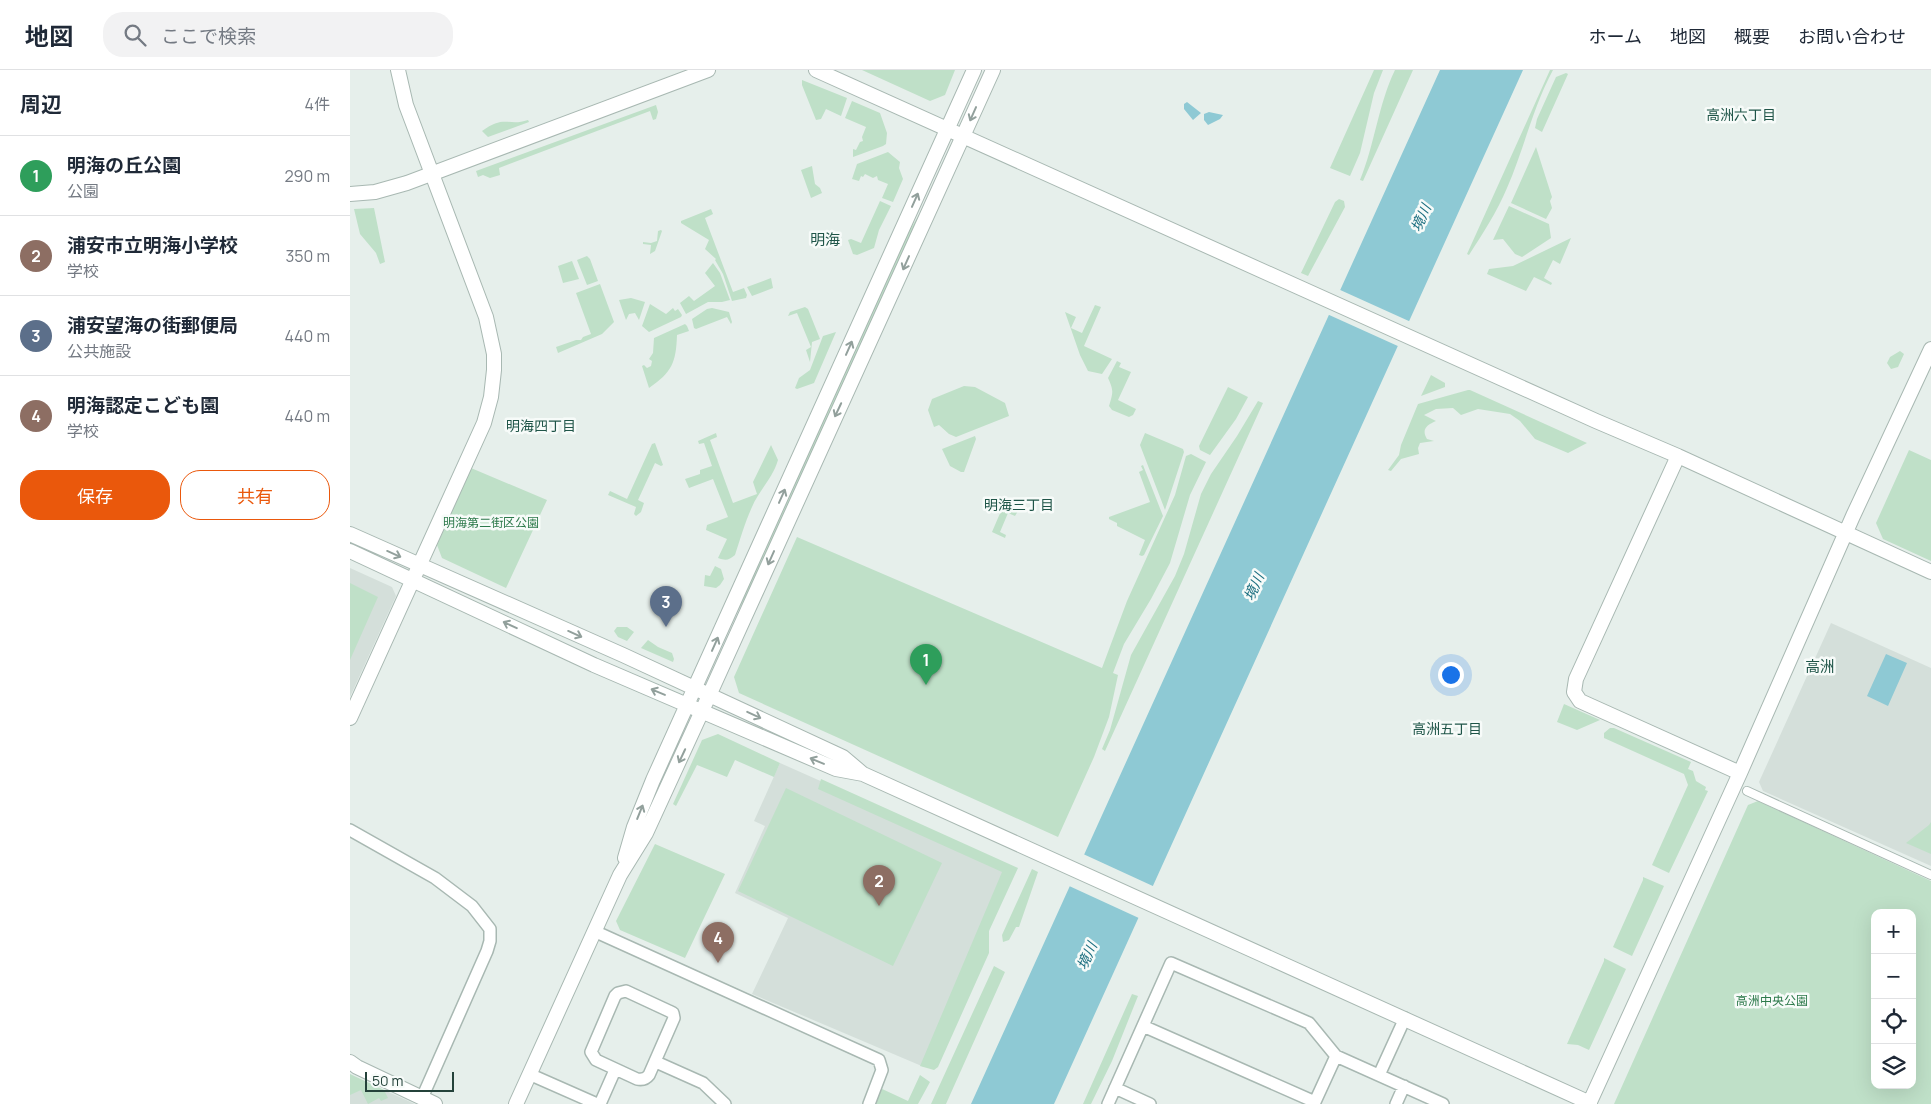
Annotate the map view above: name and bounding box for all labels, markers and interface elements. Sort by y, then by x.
search box [103,12,453,57]
text: 地図 [25,19,73,52]
icon: search [121,21,149,49]
text: ここで検索 [161,23,256,49]
text: ホーム [1589,24,1642,48]
text: 地図 [1670,24,1706,48]
text: 概要 [1734,24,1770,48]
text: お問い合わせ [1798,24,1906,48]
text: 周辺 [20,90,62,118]
text: 4件 [305,93,330,115]
district label: 高洲六丁目 [1706,105,1776,124]
one-way arrow [967,106,977,121]
text: 明海の丘公園 [67,152,181,178]
text: 1 [32,165,40,187]
text: 290 m [284,165,330,187]
text: 公園 [67,180,99,202]
one-way arrow [910,193,920,208]
water label: 境川 [1406,199,1436,234]
district label: 明海 [810,229,840,250]
text: 浦安市立明海小学校 [67,232,238,258]
text: 2 [31,245,41,267]
text: 350 m [285,245,330,267]
one-way arrow [901,255,910,270]
text: 学校 [67,260,99,282]
text: 浦安望海の街郵便局 [67,312,238,338]
text: 3 [31,325,41,347]
text: 440 m [284,325,330,347]
text: 公共施設 [67,340,131,362]
one-way arrow [844,341,854,356]
text: 明海認定こども園 [67,392,219,418]
one-way arrow [833,402,842,417]
text: 4 [31,405,41,427]
text: 440 m [284,405,330,427]
district label: 明海四丁目 [506,416,576,435]
text: 学校 [67,420,99,442]
button: 保存 [20,470,170,520]
button: 共有 [180,470,330,520]
one-way arrow [777,489,787,504]
district label: 明海三丁目 [984,495,1054,514]
park label: 明海第二街区公園 [443,514,539,531]
one-way arrow [386,549,401,559]
one-way arrow [766,550,776,565]
water label: 境川 [1239,568,1269,603]
pin: 3 [650,586,682,627]
one-way arrow [503,620,518,630]
one-way arrow [567,630,582,640]
one-way arrow [710,637,720,652]
pin: 1 [910,644,942,685]
district label: 高洲 [1805,656,1835,677]
your location [1438,662,1464,688]
one-way arrow [651,687,666,697]
one-way arrow [746,711,761,721]
district label: 高洲五丁目 [1412,719,1482,738]
one-way arrow [676,748,686,763]
one-way arrow [810,755,825,765]
one-way arrow [636,805,645,820]
pin: 2 [863,865,895,906]
map controls [1871,909,1916,1089]
button: + [1871,909,1916,954]
pin: 4 [702,922,734,963]
water label: 境川 [1072,937,1102,972]
button: − [1871,954,1916,999]
park label: 高洲中央公園 [1736,992,1808,1009]
button: locate [1871,999,1916,1044]
button: layers [1871,1044,1916,1089]
scale bar [365,1069,454,1092]
text: 50 m [372,1071,403,1090]

